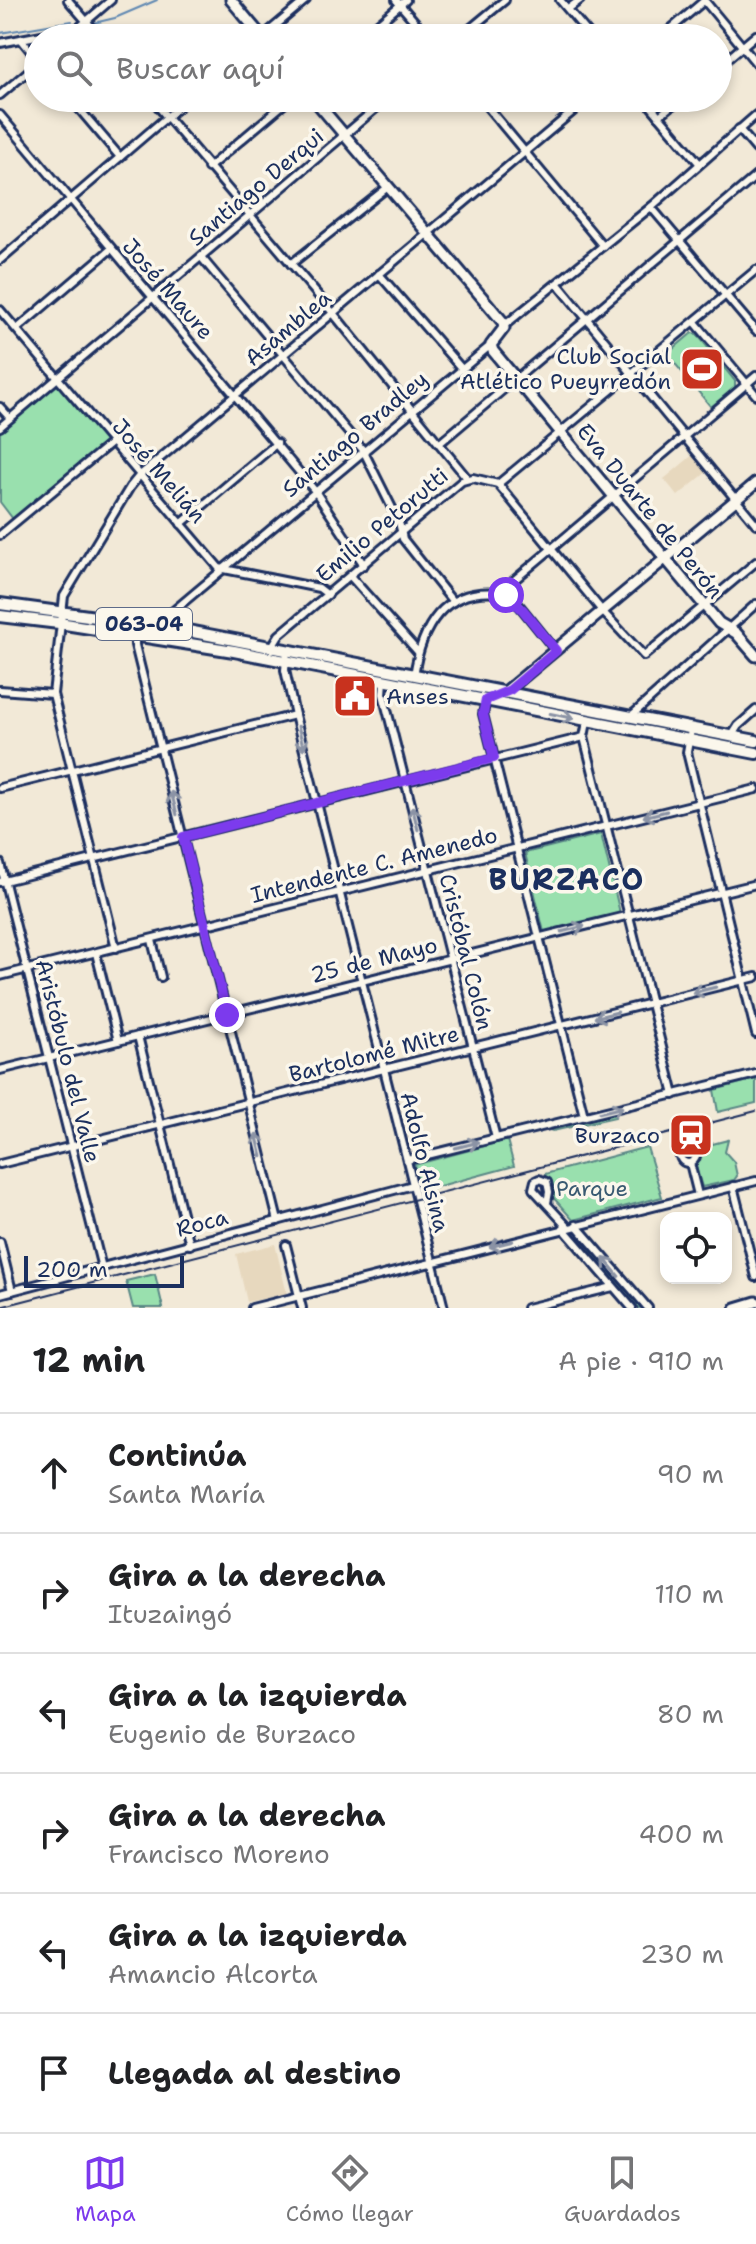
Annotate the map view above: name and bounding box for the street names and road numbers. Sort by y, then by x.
street label: Santiago Derqui [182,122,330,252]
street label: José Maure [116,232,220,346]
street label: Asamblea [239,283,338,373]
street label: Santiago Bradley [276,364,434,504]
street label: José Melián [106,413,212,529]
street label: Eva Duarte de Perón [570,417,730,605]
street label: Emilio Petorutti [310,461,454,589]
road number: 063-04 [96,608,192,640]
street label: Intendente C. Amenedo [248,820,500,910]
street label: Cristóbal Colón [433,871,499,1033]
street label: 25 de Mayo [308,930,440,990]
street label: Aristóbulo del Valle [29,956,107,1166]
street label: Bartolomé Mitre [286,1019,462,1089]
street label: Adolfo Alsina [394,1089,456,1235]
street label: Roca [173,1202,231,1244]

